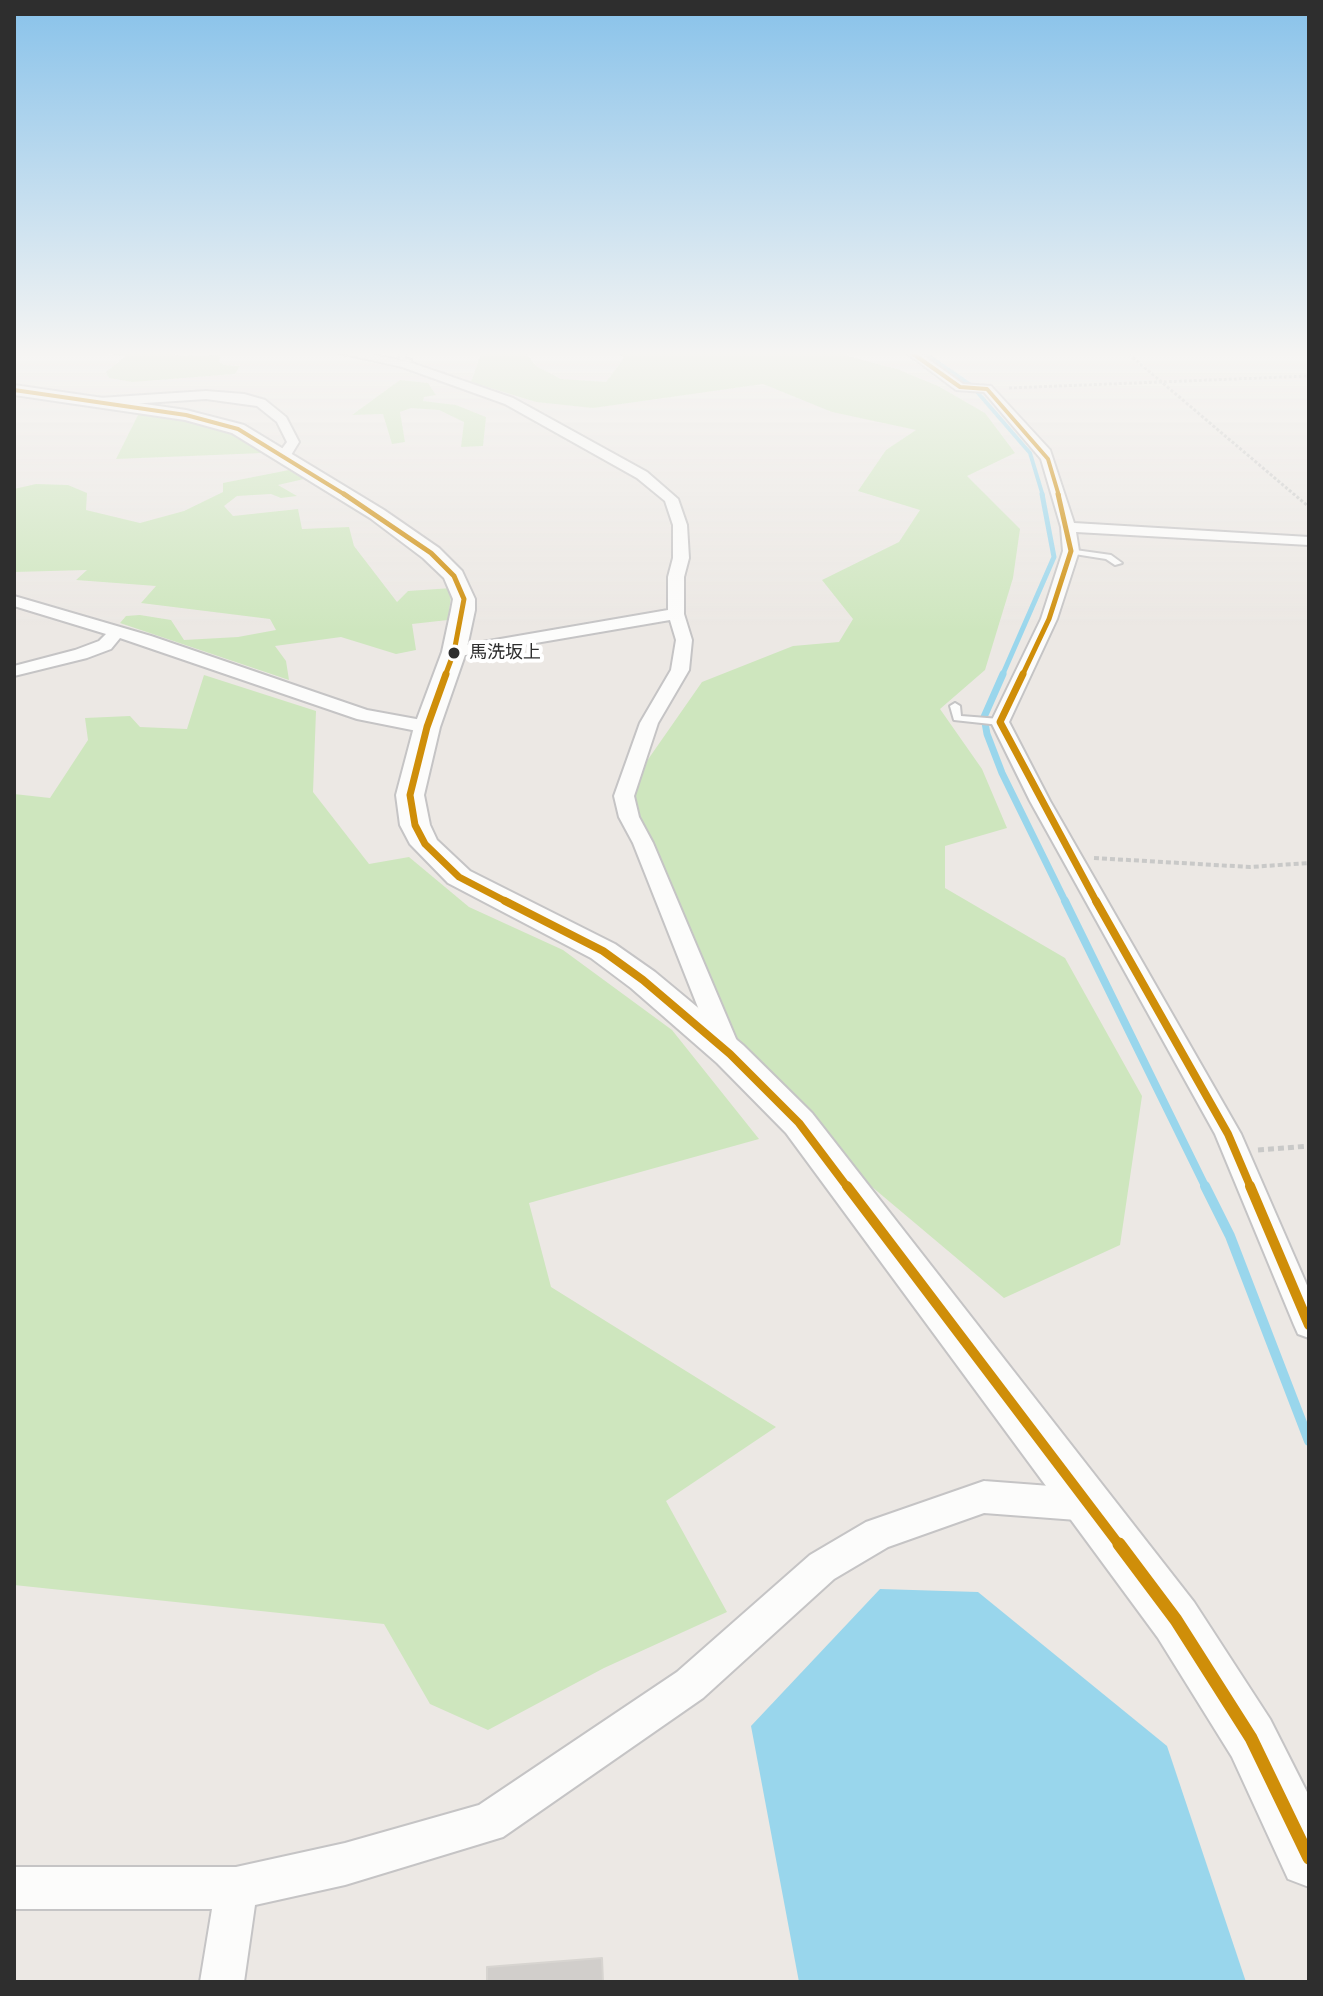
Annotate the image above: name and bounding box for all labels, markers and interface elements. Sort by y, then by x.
place label: 馬洗坂上 [469,642,541,664]
marker: 馬洗坂上 [446,645,462,661]

